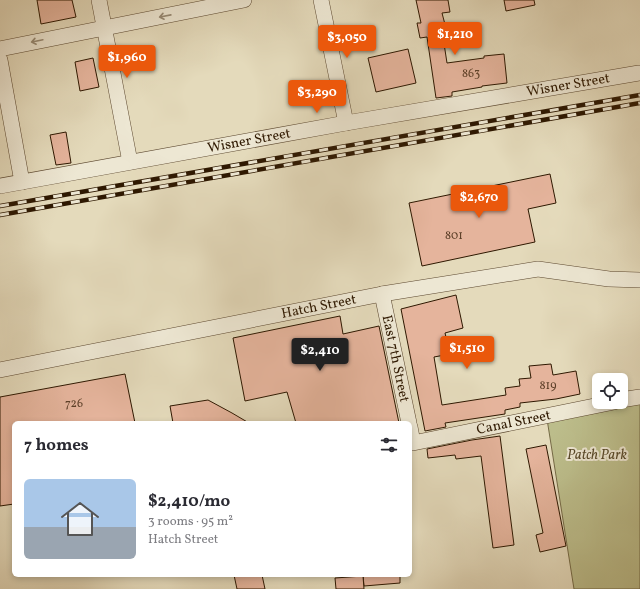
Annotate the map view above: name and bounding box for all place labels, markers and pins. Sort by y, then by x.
pin: $1,210 [422,22,488,56]
pin: $3,050 [314,25,380,59]
pin: $1,960 [94,45,160,79]
pin: $3,290 [284,80,350,114]
pin: $2,670 [446,185,512,219]
pin: $1,510 [434,336,500,370]
pin: $2,410 [287,338,353,372]

